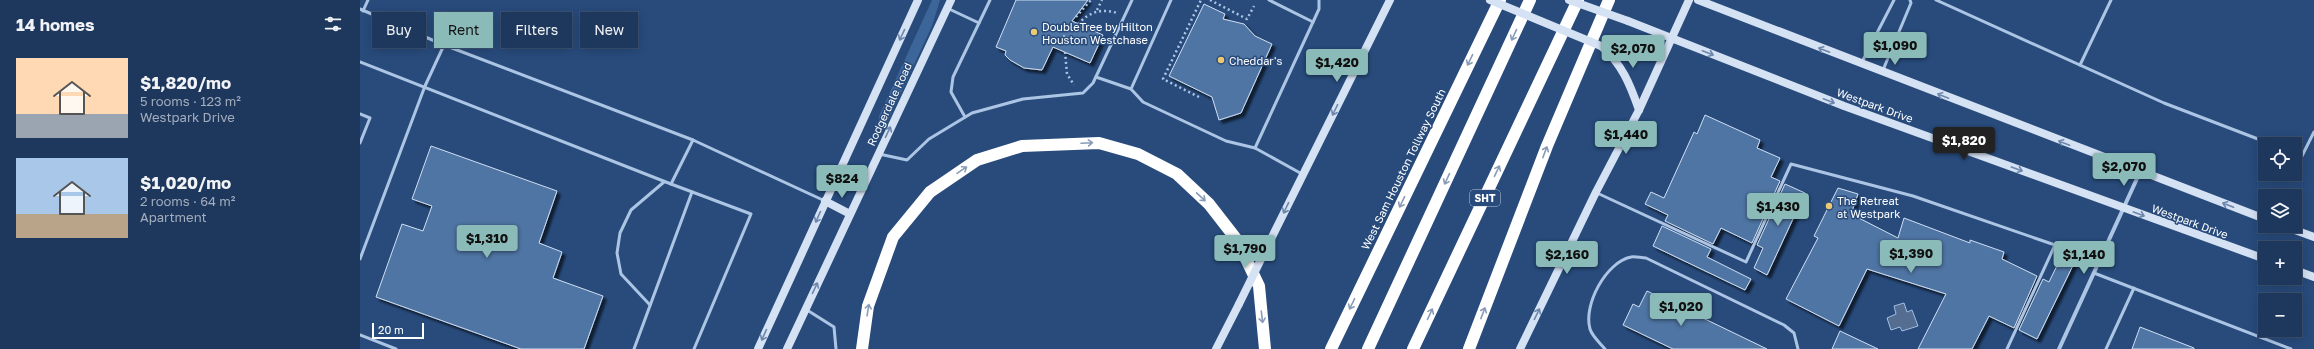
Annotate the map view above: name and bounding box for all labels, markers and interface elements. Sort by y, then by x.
chip: Buy [372,12,426,48]
chip: Rent [434,12,493,48]
chip: Filters [501,12,572,48]
chip: New [580,12,638,48]
icon: filters [322,13,344,35]
text: 14 homes [16,14,95,35]
place label: DoubleTree by Hilton Houston Westchase [1042,20,1153,46]
marker: DoubleTree by Hilton Houston Westchase [1029,27,1039,37]
one-way arrow [898,29,905,41]
one-way arrow [1510,29,1517,41]
pin: $1,090 [1862,32,1928,66]
pin: $2,070 [1600,35,1666,69]
text: $1,090 [1873,37,1917,53]
text: $2,070 [1611,40,1655,56]
one-way arrow [1819,45,1831,53]
pin: $1,420 [1304,49,1370,83]
one-way arrow [1702,50,1714,58]
place label: Cheddar's [1229,54,1283,67]
text: $1,420 [1315,54,1359,70]
one-way arrow [1466,54,1473,66]
marker: Cheddar's [1216,55,1226,65]
street label: Rodgerdale Road [864,60,914,148]
text: $1,820/mo [140,72,231,93]
icon: home [48,74,96,122]
street label: Westpark Drive [1835,85,1915,125]
street label: West Sam Houston Tollway South [1358,86,1448,252]
one-way arrow [1937,92,1949,100]
text: 5 rooms · 123 m² [140,93,241,109]
one-way arrow [1823,97,1835,105]
one-way arrow [1331,104,1338,116]
text: Westpark Drive [140,109,235,125]
pin: $1,440 [1593,121,1659,155]
text: $1,440 [1604,126,1648,142]
one-way arrow [885,127,892,139]
pin: $1,820 [1931,127,1997,161]
text: $1,820 [1942,132,1986,148]
map controls [2258,137,2302,337]
button: locate [2258,137,2302,181]
one-way arrow [2059,138,2071,146]
one-way arrow [1080,140,1093,147]
one-way arrow [1541,146,1549,158]
pin: $2,070 [2091,153,2157,187]
text: $2,070 [2102,158,2146,174]
pin: $824 [818,165,866,199]
one-way arrow [1494,165,1501,177]
one-way arrow [956,166,967,174]
one-way arrow [2011,166,2023,174]
text: $824 [825,170,859,186]
text: $1,020/mo [140,172,231,193]
one-way arrow [1443,172,1450,184]
icon: home [48,174,96,222]
button: layers [2258,189,2302,233]
road number: SHT [1470,190,1500,206]
one-way arrow [1196,192,1206,201]
text: 2 rooms · 64 m² [140,193,235,209]
pin: $1,430 [1745,193,1811,227]
place label: The Retreat at Westpark [1837,194,1900,220]
one-way arrow [1397,196,1405,208]
text: $1,430 [1756,198,1800,214]
marker: The Retreat at Westpark [1824,201,1834,211]
street label: Westpark Drive [2150,201,2230,241]
one-way arrow [2223,201,2235,209]
one-way arrow [1282,202,1289,214]
text: Apartment [140,209,207,225]
one-way arrow [814,211,821,223]
one-way arrow [2133,211,2146,218]
pin: $1,310 [454,225,520,259]
text: $1,310 [466,230,508,246]
pin: $1,790 [1212,235,1278,269]
text: $1,790 [1223,240,1267,256]
pin: $1,390 [1878,240,1944,274]
pin: $2,160 [1534,241,1600,275]
pin: $1,140 [2051,241,2117,275]
button: + [2258,241,2302,285]
text: $1,390 [1889,245,1933,261]
text: $2,160 [1545,246,1589,262]
text: $1,140 [2063,246,2105,262]
one-way arrow [812,283,819,295]
pin: $1,020 [1648,293,1714,327]
button: − [2258,293,2302,337]
one-way arrow [1348,297,1356,309]
text: $1,020 [1659,298,1703,314]
one-way arrow [864,304,872,317]
one-way arrow [1480,307,1488,319]
one-way arrow [1427,308,1434,320]
one-way arrow [1534,308,1541,320]
one-way arrow [1258,311,1266,324]
scale bar [372,321,424,340]
text: 20 m [378,323,404,336]
one-way arrow [760,329,767,341]

